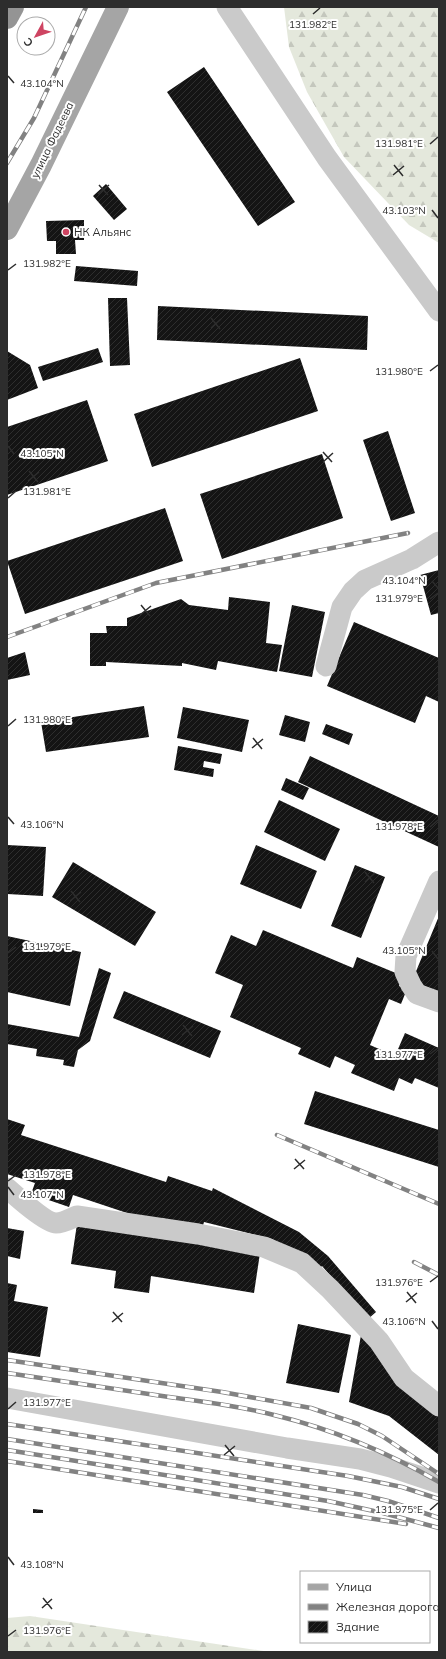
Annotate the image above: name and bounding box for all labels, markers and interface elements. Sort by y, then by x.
north arrow [16,16,56,56]
text: 131.982°E [289,18,337,31]
text: С [20,35,36,50]
text: 43.104°N [20,77,64,90]
street label: улица Фадеева [28,100,76,180]
text: 131.981°E [375,137,423,150]
text: 43.103°N [382,204,426,217]
place label: НК Альянс [74,225,132,239]
marker: НК Альянс [61,227,71,237]
text: 131.982°E [23,257,71,270]
text: 131.980°E [375,365,423,378]
text: 43.105°N [20,447,64,460]
text: 131.981°E [23,485,71,498]
text: 43.104°N [382,574,426,587]
text: 131.979°E [375,592,423,605]
text: 131.980°E [23,713,71,726]
text: 43.106°N [20,818,64,831]
text: 131.978°E [375,820,423,833]
text: 131.979°E [23,940,71,953]
text: 43.105°N [382,944,426,957]
text: 131.977°E [375,1048,423,1061]
text: 131.978°E [23,1168,71,1181]
text: 43.107°N [20,1188,64,1201]
text: 131.976°E [375,1276,423,1289]
text: 43.106°N [382,1315,426,1328]
text: 131.977°E [23,1396,71,1409]
text: 131.975°E [375,1503,423,1516]
text: 43.108°N [20,1558,64,1571]
legend [300,1571,430,1643]
text: Улица [335,1579,372,1594]
text: Железная дорога [336,1599,440,1614]
text: Здание [336,1619,380,1634]
text: 131.976°E [23,1624,71,1637]

